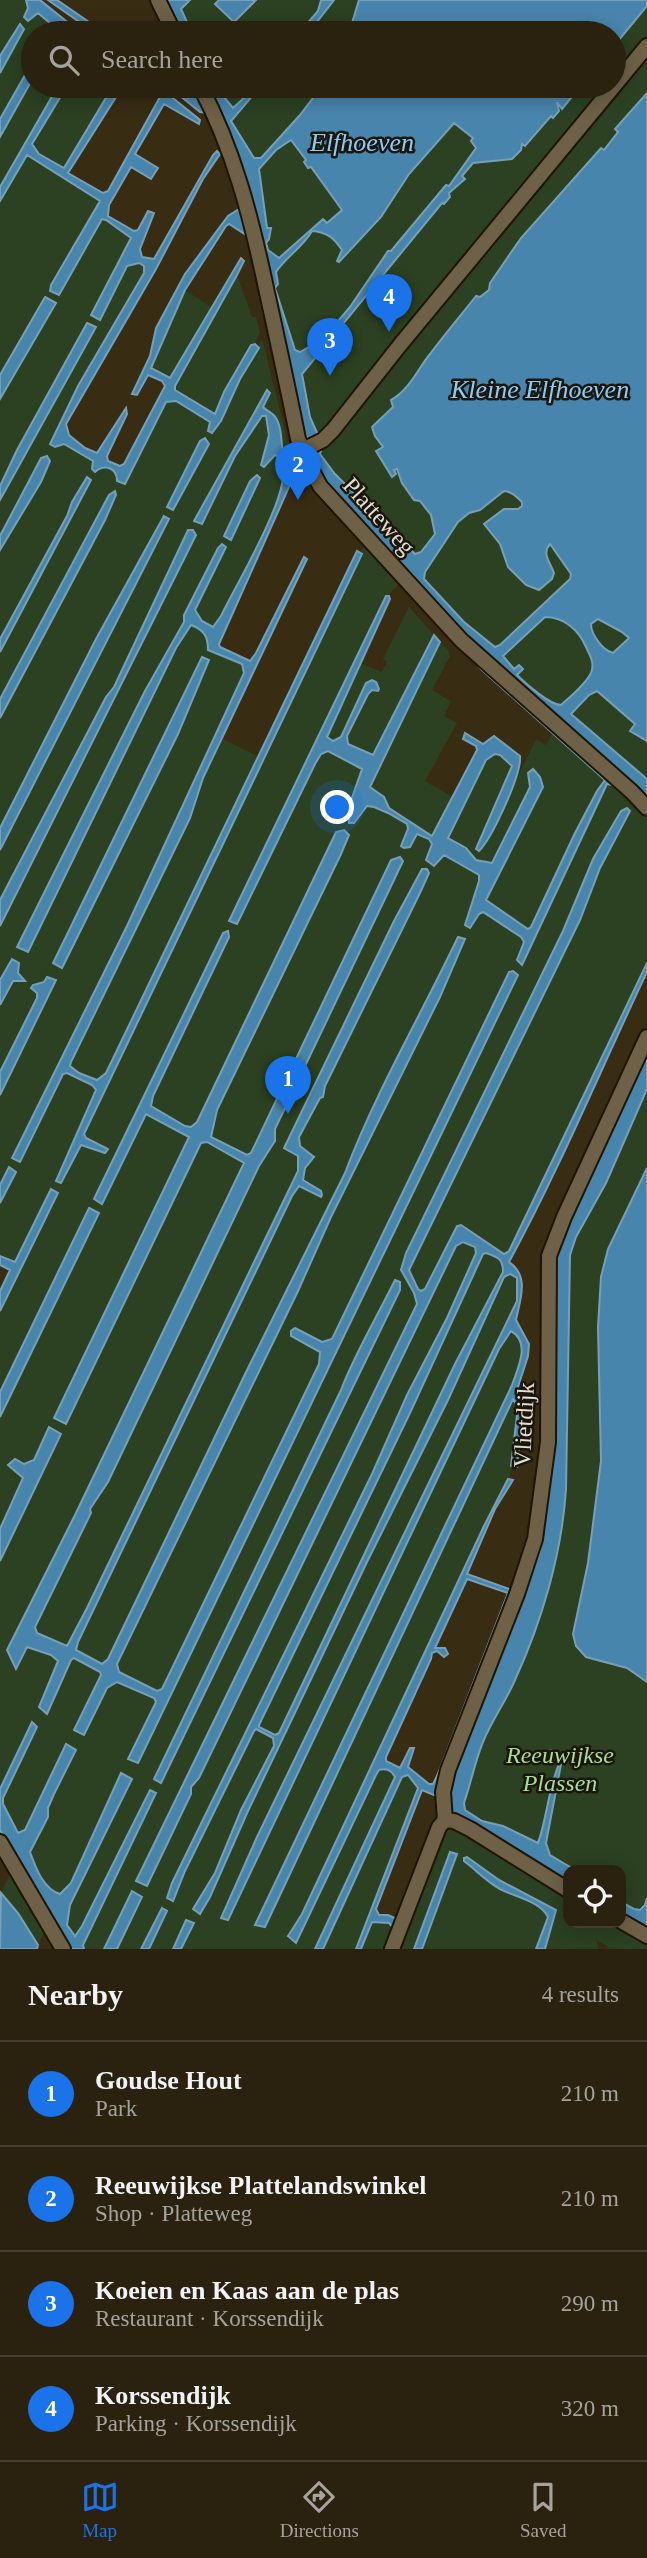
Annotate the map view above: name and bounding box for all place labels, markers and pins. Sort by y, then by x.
pin: 4 [366,274,412,332]
pin: 3 [307,318,353,376]
pin: 2 [275,442,321,500]
pin: 1 [265,1056,311,1114]

